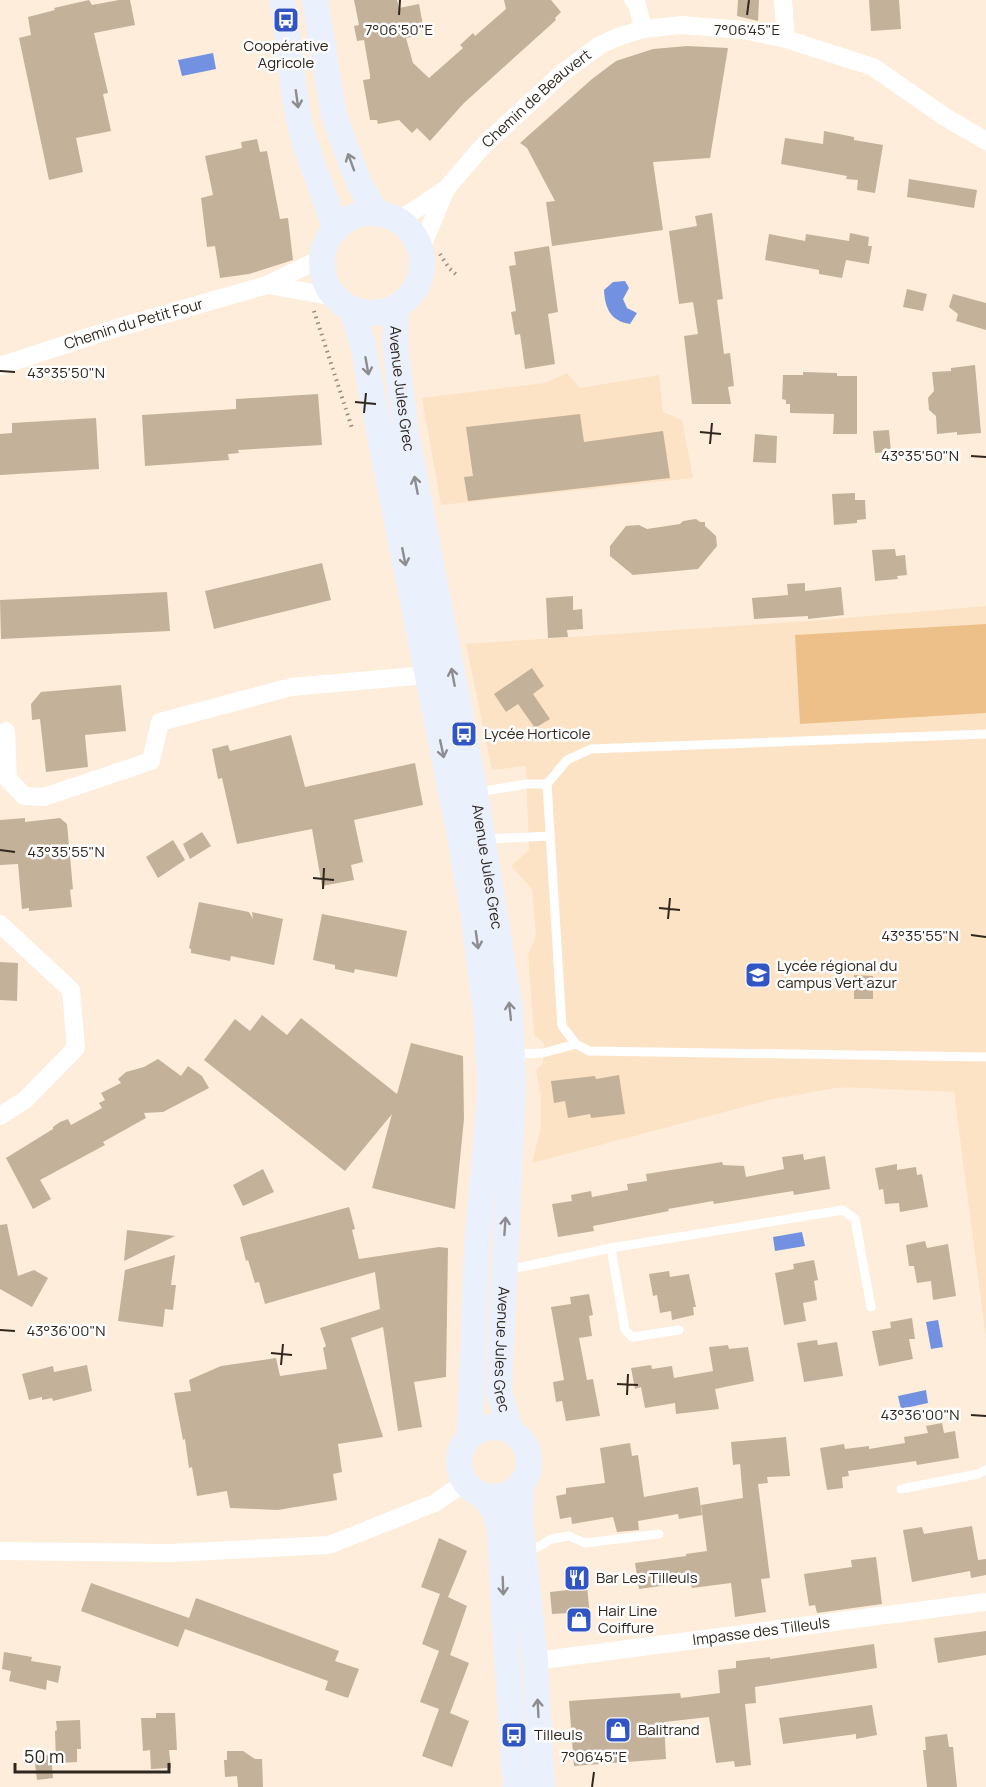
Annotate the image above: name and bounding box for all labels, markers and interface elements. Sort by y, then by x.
bus stop icon: Coopérative Agricole [271,5,301,35]
text: 7°06'50"E [365,19,433,40]
text: 7°06'45"E [714,19,780,40]
place label: Coopérative Agricole [243,35,329,73]
street label: Chemin de Beauvert [477,44,595,152]
one-way arrow [291,89,302,109]
one-way arrow [345,153,356,172]
street label: Chemin du Petit Four [61,293,206,354]
street label: Avenue Jules Grec [385,326,420,453]
one-way arrow [362,356,373,375]
text: 43°35'50"N [27,362,105,383]
text: 43°35'50"N [881,445,959,466]
one-way arrow [410,476,421,496]
one-way arrow [399,547,410,567]
one-way arrow [447,668,458,687]
bus stop icon: Lycée Horticole [449,719,479,749]
place label: Lycée Horticole [484,723,591,744]
one-way arrow [437,738,448,758]
street label: Avenue Jules Grec [467,803,508,931]
text: 43°35'55"N [27,841,105,862]
text: 43°35'55"N [881,925,959,946]
one-way arrow [472,930,483,950]
place label: Lycée régional du campus Vert azur [777,955,897,993]
school or university icon: Lycée régional du campus Vert azur [743,960,773,990]
one-way arrow [504,1001,515,1021]
one-way arrow [500,1217,511,1237]
street label: Avenue Jules Grec [489,1286,515,1415]
text: 43°36'00"N [26,1320,106,1341]
text: 43°36'00"N [880,1404,960,1425]
restaurant icon: Bar Les Tilleuls [562,1563,592,1593]
place label: Bar Les Tilleuls [596,1567,698,1588]
one-way arrow [497,1575,508,1595]
place label: Hair Line Coiffure [598,1600,658,1638]
shop icon: Hair Line Coiffure [564,1605,594,1635]
street label: Impasse des Tilleuls [691,1612,831,1650]
one-way arrow [532,1698,543,1718]
shop icon: Balitrand [603,1715,633,1745]
place label: Balitrand [638,1719,700,1740]
bus stop icon: Tilleuls [499,1720,529,1750]
place label: Tilleuls [534,1724,583,1745]
scale bar [15,1736,170,1774]
text: 50 m [24,1744,64,1768]
text: 7°06'45"E [561,1746,627,1767]

